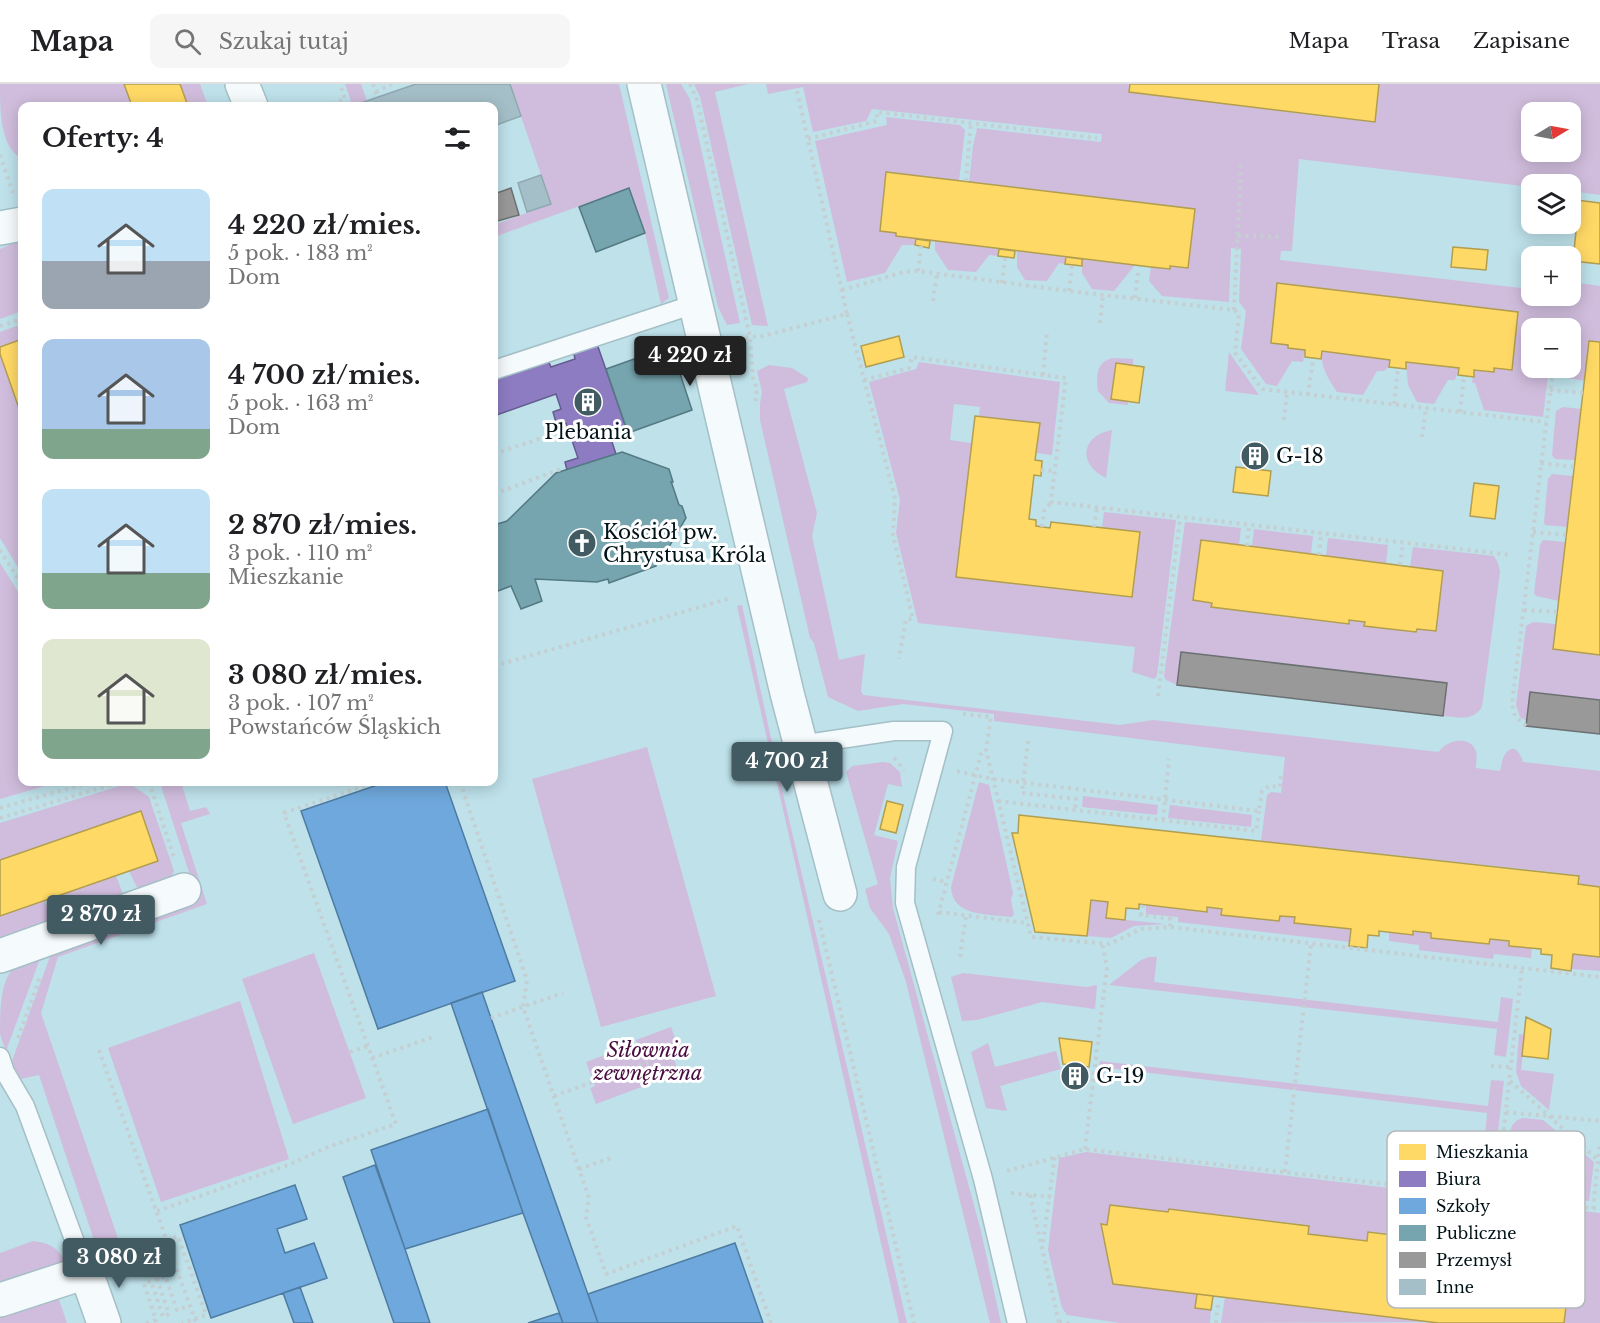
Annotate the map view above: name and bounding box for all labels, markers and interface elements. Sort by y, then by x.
search box [150,14,570,68]
text: Mapa [30,24,114,59]
icon: search [171,25,204,58]
text: Szukaj tutaj [219,28,349,55]
text: Mapa [1289,28,1349,54]
text: Trasa [1382,28,1440,54]
text: Zapisane [1473,28,1570,54]
north arrow [1521,102,1581,162]
map controls [1521,102,1581,378]
text: Oferty: 4 [42,122,164,154]
icon: filters [441,122,474,155]
button: layers [1521,174,1581,234]
text: 4 220 zł/mies. [228,209,421,241]
icon: home [90,213,162,285]
text: 5 pok. · 183 m² [228,241,373,265]
button: + [1521,246,1581,306]
text: Dom [228,265,280,289]
button: − [1521,318,1581,378]
pin: 4 220 zł [628,336,752,387]
text: 4 220 zł [648,343,732,367]
text: 4 700 zł/mies. [228,359,420,391]
icon: home [90,363,162,435]
building icon: Plebania [572,386,604,418]
text: 5 pok. · 163 m² [228,391,374,415]
text: Dom [228,415,280,439]
place label: Plebania [544,420,633,444]
building icon: G-18 [1239,440,1271,472]
place label: G-18 [1276,444,1324,468]
text: 2 870 zł/mies. [228,509,417,541]
icon: home [90,513,162,585]
place label: Kościół pw. Chrystusa Króla [603,520,767,567]
church icon: Kościół pw. Chrystusa Króla [566,527,598,559]
text: 3 pok. · 110 m² [228,541,373,565]
text: Mieszkanie [228,565,344,589]
text: 3 080 zł/mies. [228,659,423,691]
icon: home [90,663,162,735]
text: 3 pok. · 107 m² [228,691,374,715]
text: Powstańców Śląskich [228,715,441,739]
pin: 4 700 zł [725,742,849,793]
text: 4 700 zł [746,749,828,773]
pin: 2 870 zł [39,895,163,946]
text: 2 870 zł [61,902,141,926]
park label: Siłownia zewnętrzna [593,1038,702,1085]
building icon: G-19 [1059,1060,1091,1092]
place label: G-19 [1096,1064,1144,1088]
legend [1387,1131,1585,1308]
text: Mieszkania [1436,1142,1528,1162]
text: Biura [1436,1169,1481,1189]
text: Szkoły [1436,1196,1491,1216]
text: Publiczne [1436,1223,1517,1243]
pin: 3 080 zł [57,1238,181,1289]
text: 3 080 zł [77,1245,161,1269]
text: Przemysł [1436,1250,1512,1270]
text: Inne [1436,1277,1474,1297]

